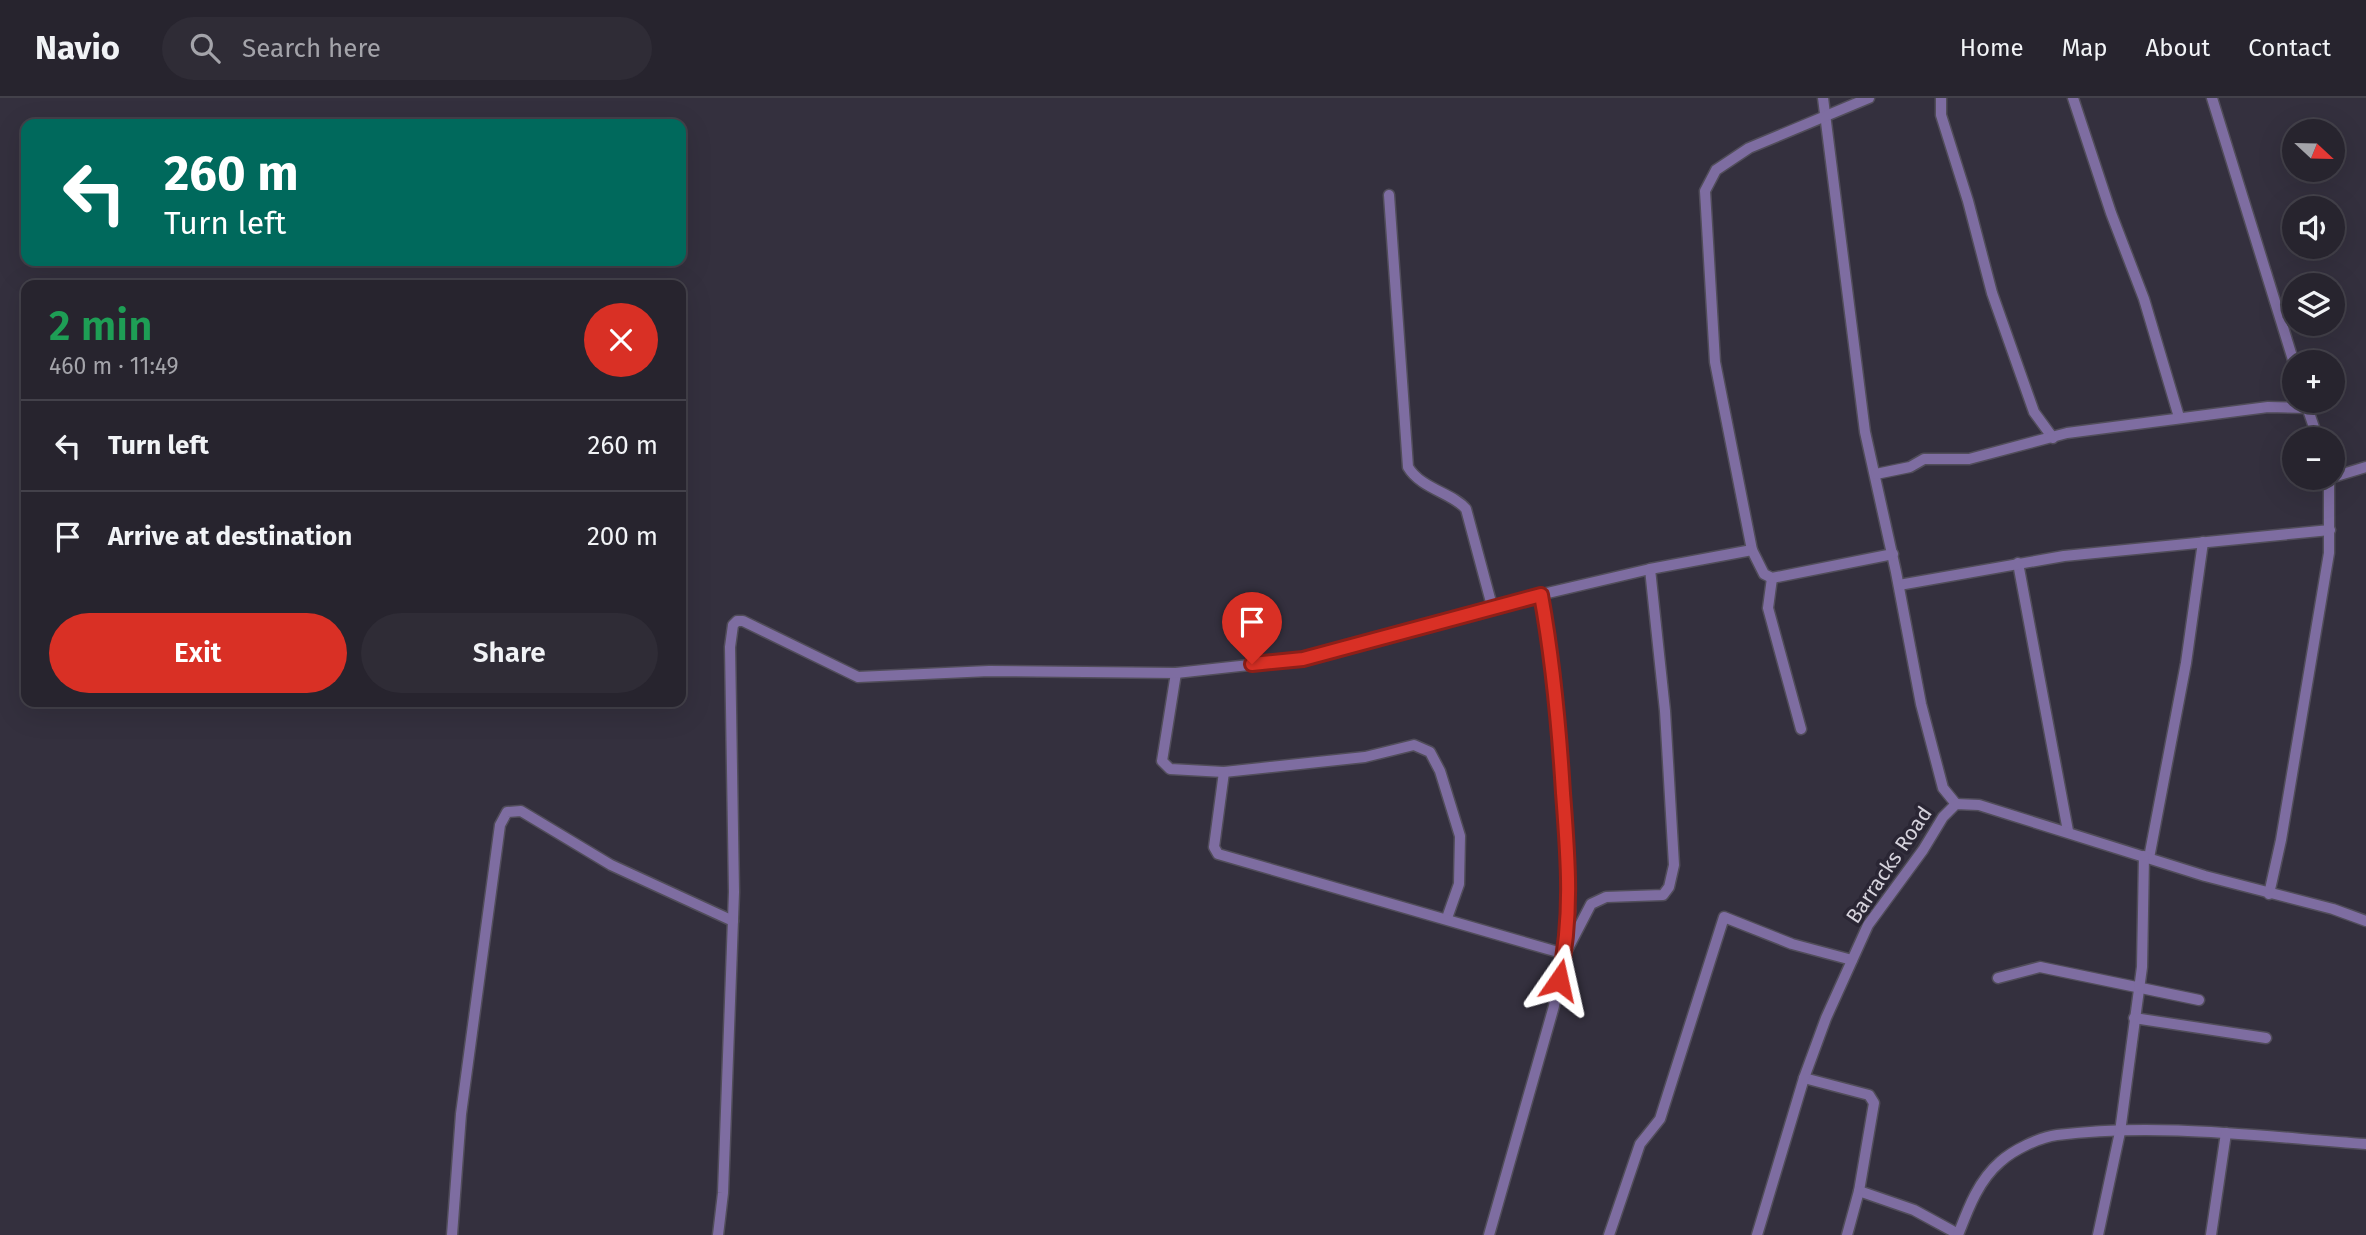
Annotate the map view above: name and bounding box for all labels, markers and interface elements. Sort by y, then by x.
search box [162,17,652,80]
text: Navio [35,28,120,68]
icon: search [186,29,224,67]
text: Search here [242,33,381,64]
text: Home [1960,34,2024,62]
text: Map [2062,34,2108,62]
text: About [2146,34,2210,62]
text: Contact [2248,34,2331,62]
north arrow [2282,119,2345,182]
map controls [2282,119,2345,490]
text: 260 m [164,144,299,203]
icon: left [49,147,140,238]
button: sound [2282,196,2345,259]
text: Turn left [164,204,286,242]
button: layers [2282,273,2345,336]
text: 2 min [49,301,153,351]
button: close [584,303,658,377]
button: + [2282,350,2345,413]
text: 460 m · 11:49 [49,352,179,380]
icon: left [49,427,87,465]
button: − [2282,427,2345,490]
text: Turn left [108,430,209,461]
text: 260 m [588,430,658,461]
icon: arrive [49,518,87,556]
text: Arrive at destination [108,521,352,552]
text: 200 m [587,521,658,552]
pin [1222,592,1282,664]
icon: arrive [1233,603,1271,641]
button: Exit [49,613,347,693]
button: Share [361,613,658,693]
street label: Barracks Road [1840,802,1938,928]
position arrow [1522,943,1596,1017]

